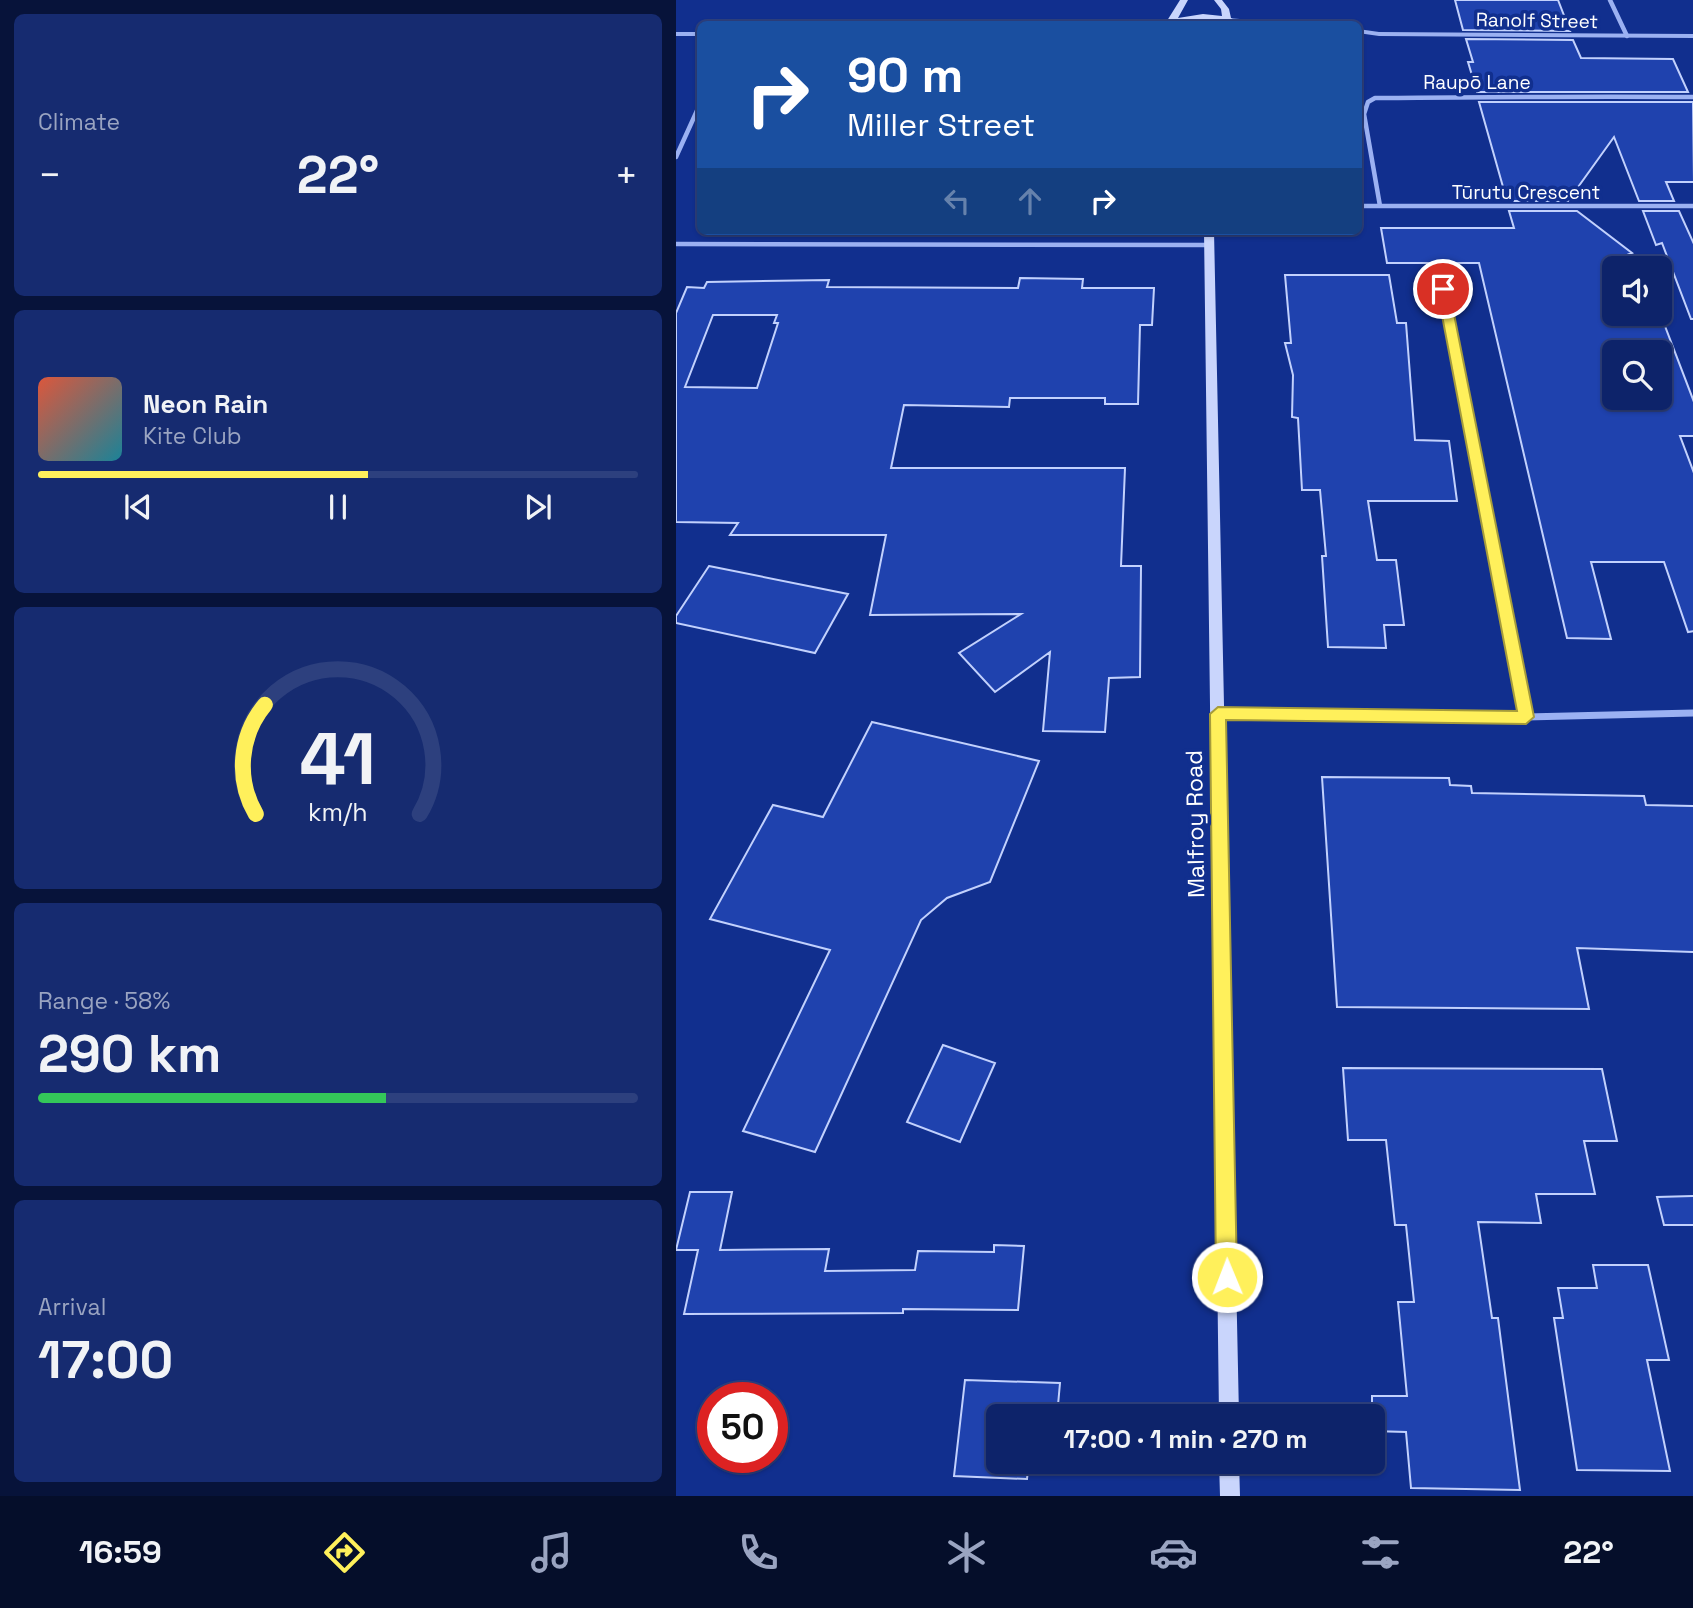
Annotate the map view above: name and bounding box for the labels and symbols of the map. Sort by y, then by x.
street label: Ranolf Street [1476,7,1598,34]
street label: Raupō Lane [1423,70,1531,95]
street label: Tūrutu Crescent [1452,180,1600,205]
pin [1413,259,1473,319]
street label: Malfroy Road [1179,750,1211,898]
position arrow [1190,1240,1264,1314]
speed limit sign: 50 [697,1382,788,1473]

